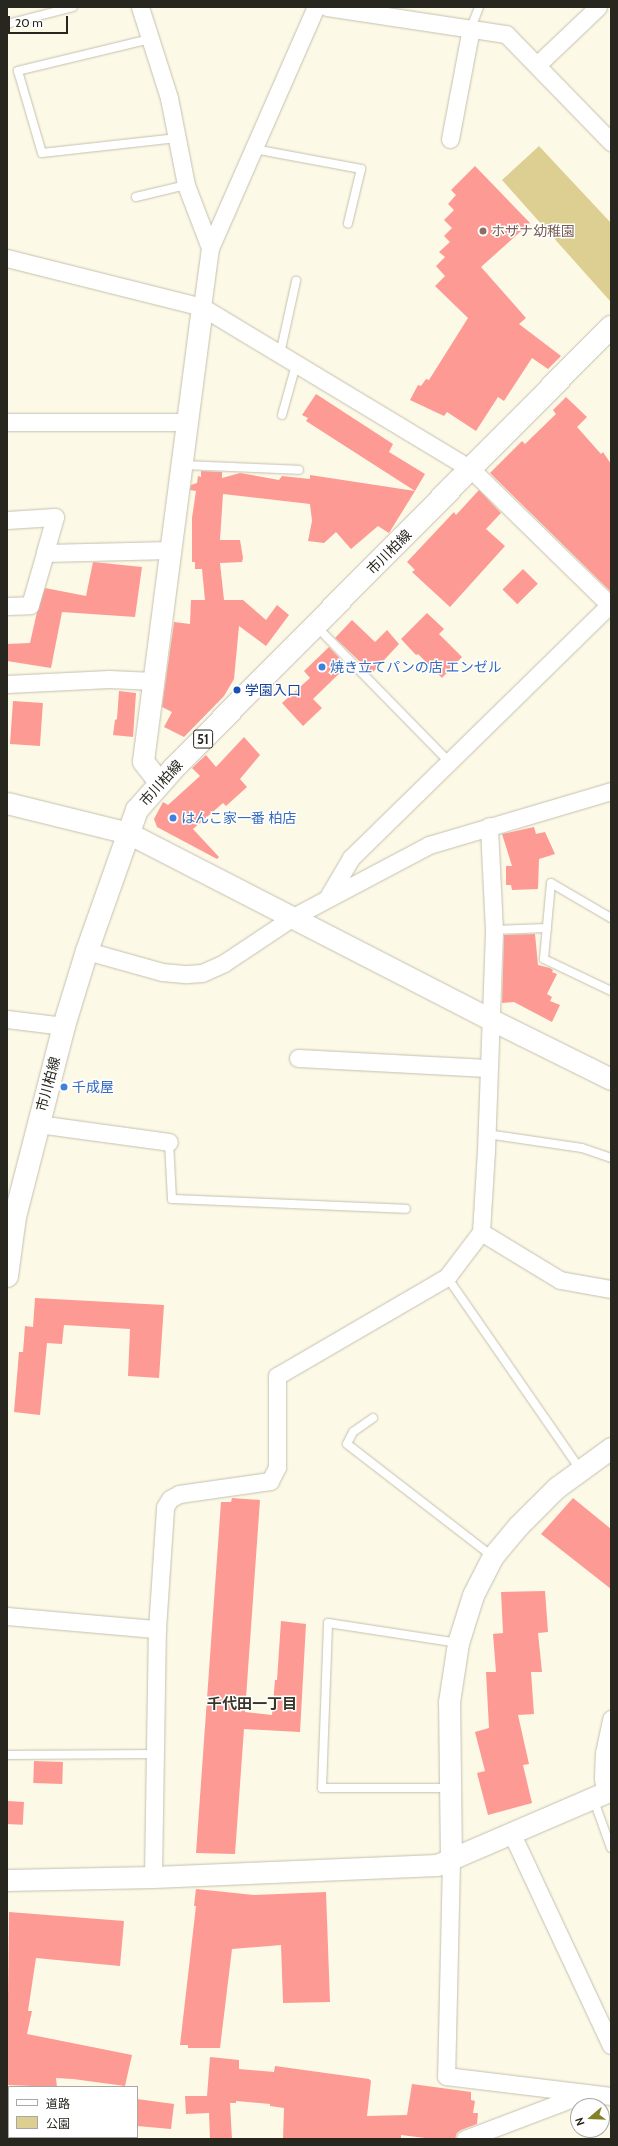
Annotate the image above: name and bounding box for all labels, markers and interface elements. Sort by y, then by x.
scale bar [10,8,70,34]
text: 20 m [15,15,43,30]
place label: ホザナ幼稚園 [491,223,575,239]
marker: ホザナ幼稚園 [478,226,488,236]
street label: 市川柏線 [363,526,415,578]
place label: 焼き立てパンの店 エンゼル [330,659,501,675]
marker: 焼き立てパンの店 エンゼル [317,662,327,672]
place label: 学園入口 [245,682,301,698]
marker: 学園入口 [232,685,242,695]
road number: 51 [193,728,213,750]
street label: 市川柏線 [136,757,186,809]
place label: はんこ家一番 柏店 [181,810,296,826]
marker: はんこ家一番 柏店 [168,813,178,823]
street label: 市川柏線 [33,1055,63,1113]
place label: 千成屋 [72,1079,114,1095]
marker: 千成屋 [59,1082,69,1092]
district label: 千代田一丁目 [207,1696,297,1714]
legend [8,2086,138,2138]
text: 道路 [46,2096,70,2111]
north arrow [570,2098,610,2138]
text: 公園 [46,2116,70,2131]
text: N [572,2116,587,2128]

